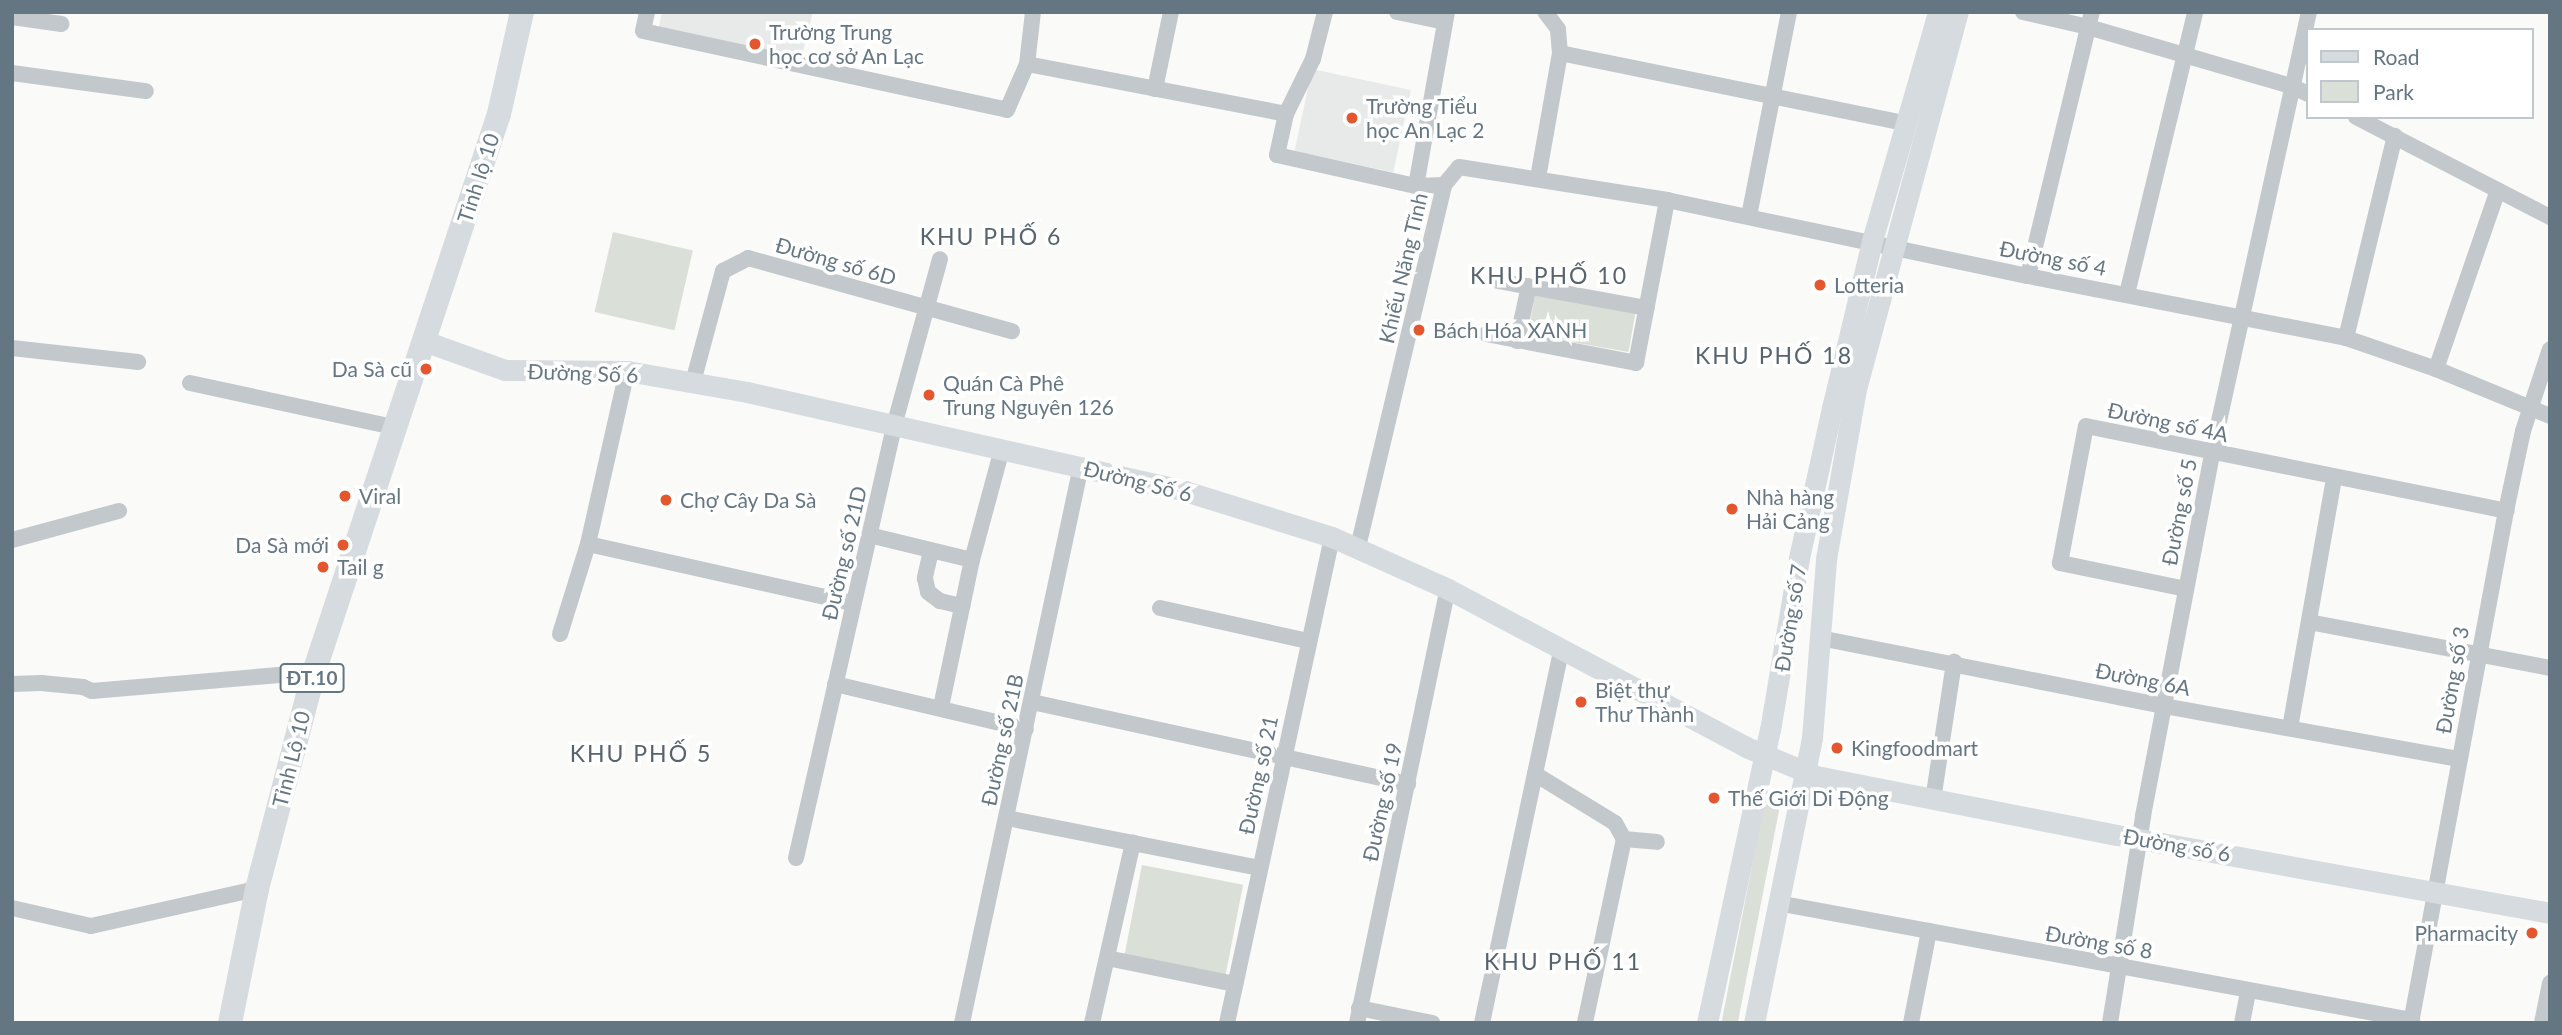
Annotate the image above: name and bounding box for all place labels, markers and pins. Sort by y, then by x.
place label: Trường Trung học cơ sở An Lạc [769,19,926,69]
marker: Trường Trung học cơ sở An Lạc [747,36,763,52]
place label: Trường Tiểu học An Lạc 2 [1366,93,1485,143]
marker: Trường Tiểu học An Lạc 2 [1344,110,1360,126]
place label: Lotteria [1834,272,1904,298]
marker: Lotteria [1812,277,1828,293]
place label: Bách Hóa XANH [1433,317,1587,343]
marker: Bách Hóa XANH [1411,322,1427,338]
place label: Da Sà cũ [332,356,412,382]
marker: Da Sà cũ [418,361,434,377]
place label: Quán Cà Phê Trung Nguyên 126 [943,370,1114,420]
marker: Quán Cà Phê Trung Nguyên 126 [921,387,937,403]
place label: Viral [359,483,401,509]
place label: Nhà hàng Hải Cảng [1746,484,1834,534]
place label: Chợ Cây Da Sà [680,487,818,513]
marker: Viral [337,488,353,504]
marker: Chợ Cây Da Sà [658,492,674,508]
marker: Nhà hàng Hải Cảng [1724,501,1740,517]
place label: Da Sà mới [235,532,329,558]
marker: Da Sà mới [335,537,351,553]
place label: Tail g [337,554,384,580]
marker: Tail g [315,559,331,575]
place label: Biệt thự Thư Thành [1595,677,1695,727]
marker: Biệt thự Thư Thành [1573,694,1589,710]
place label: Kingfoodmart [1851,735,1978,761]
marker: Kingfoodmart [1829,740,1845,756]
place label: Thế Giới Di Động [1728,785,1889,811]
marker: Thế Giới Di Động [1706,790,1722,806]
place label: Pharmacity [2415,920,2518,946]
marker: Pharmacity [2524,925,2540,941]

